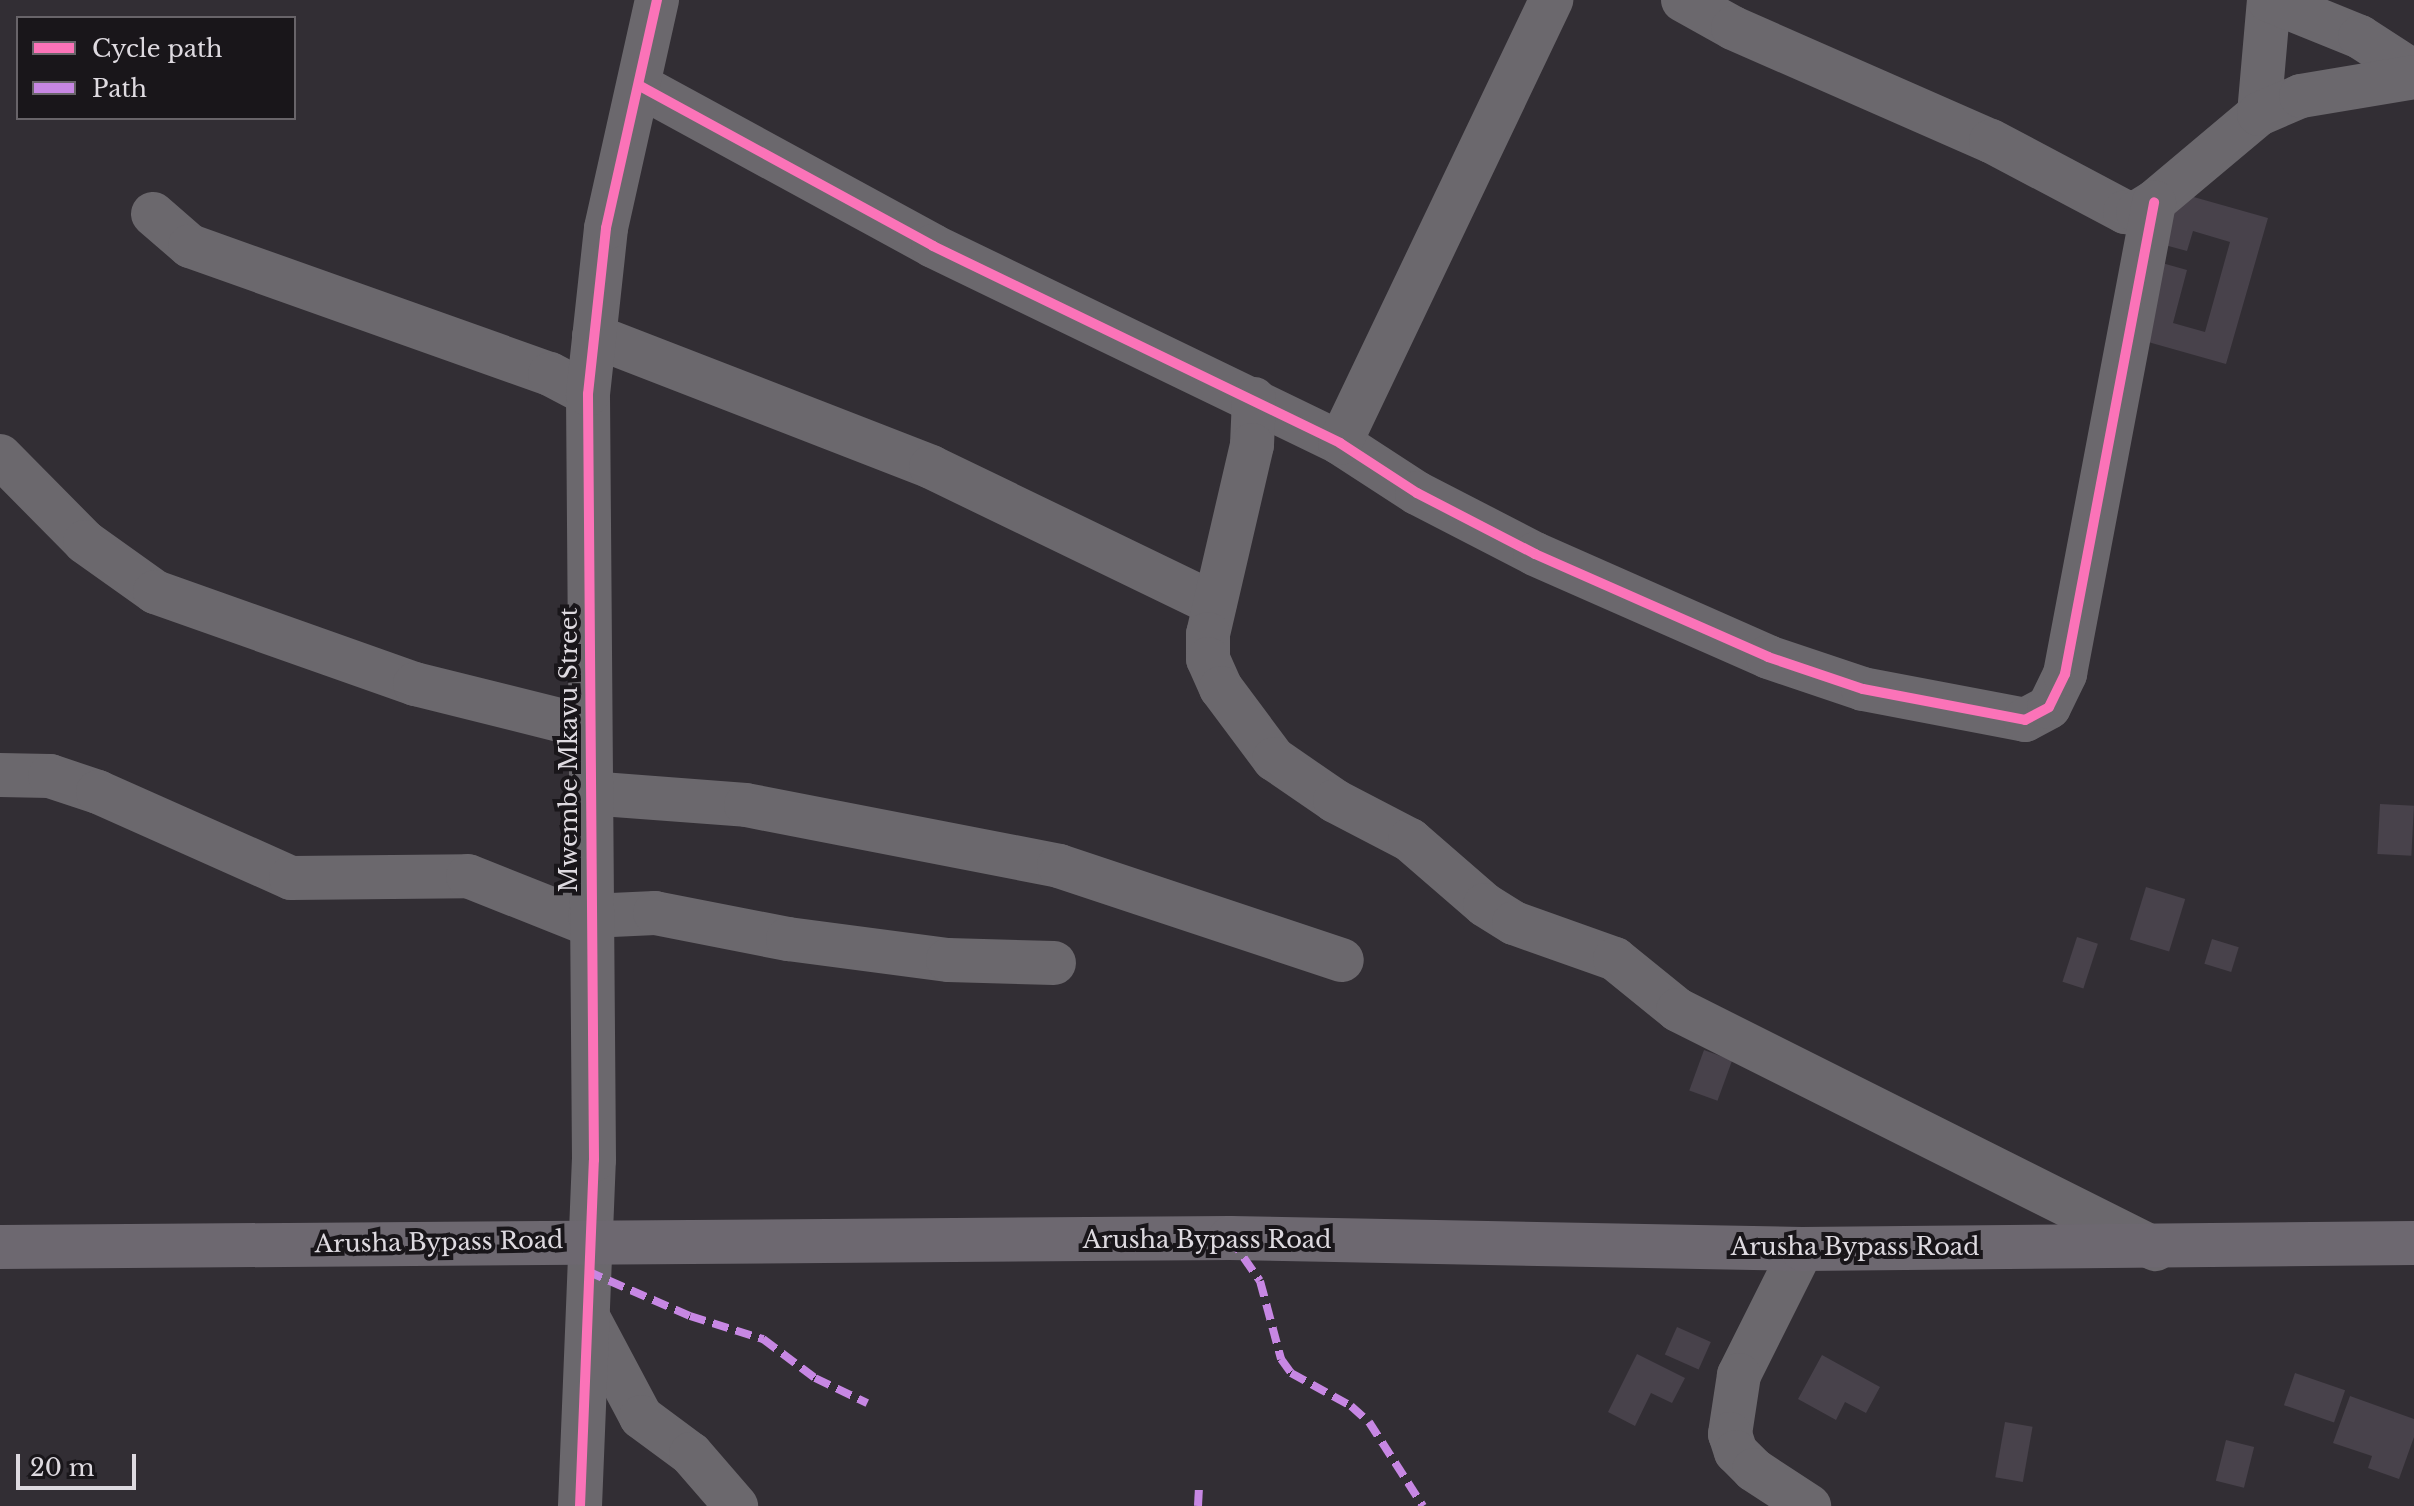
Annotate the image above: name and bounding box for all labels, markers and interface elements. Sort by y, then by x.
legend [16,16,296,120]
text: Cycle path [92,34,223,63]
text: Path [92,74,147,103]
street label: Mwembe Mkavu Street [555,608,583,892]
street label: Arusha Bypass Road [314,1225,564,1259]
street label: Arusha Bypass Road [1083,1226,1331,1254]
street label: Arusha Bypass Road [1731,1233,1979,1261]
scale bar [20,1438,140,1488]
text: 20 m [30,1453,95,1482]

